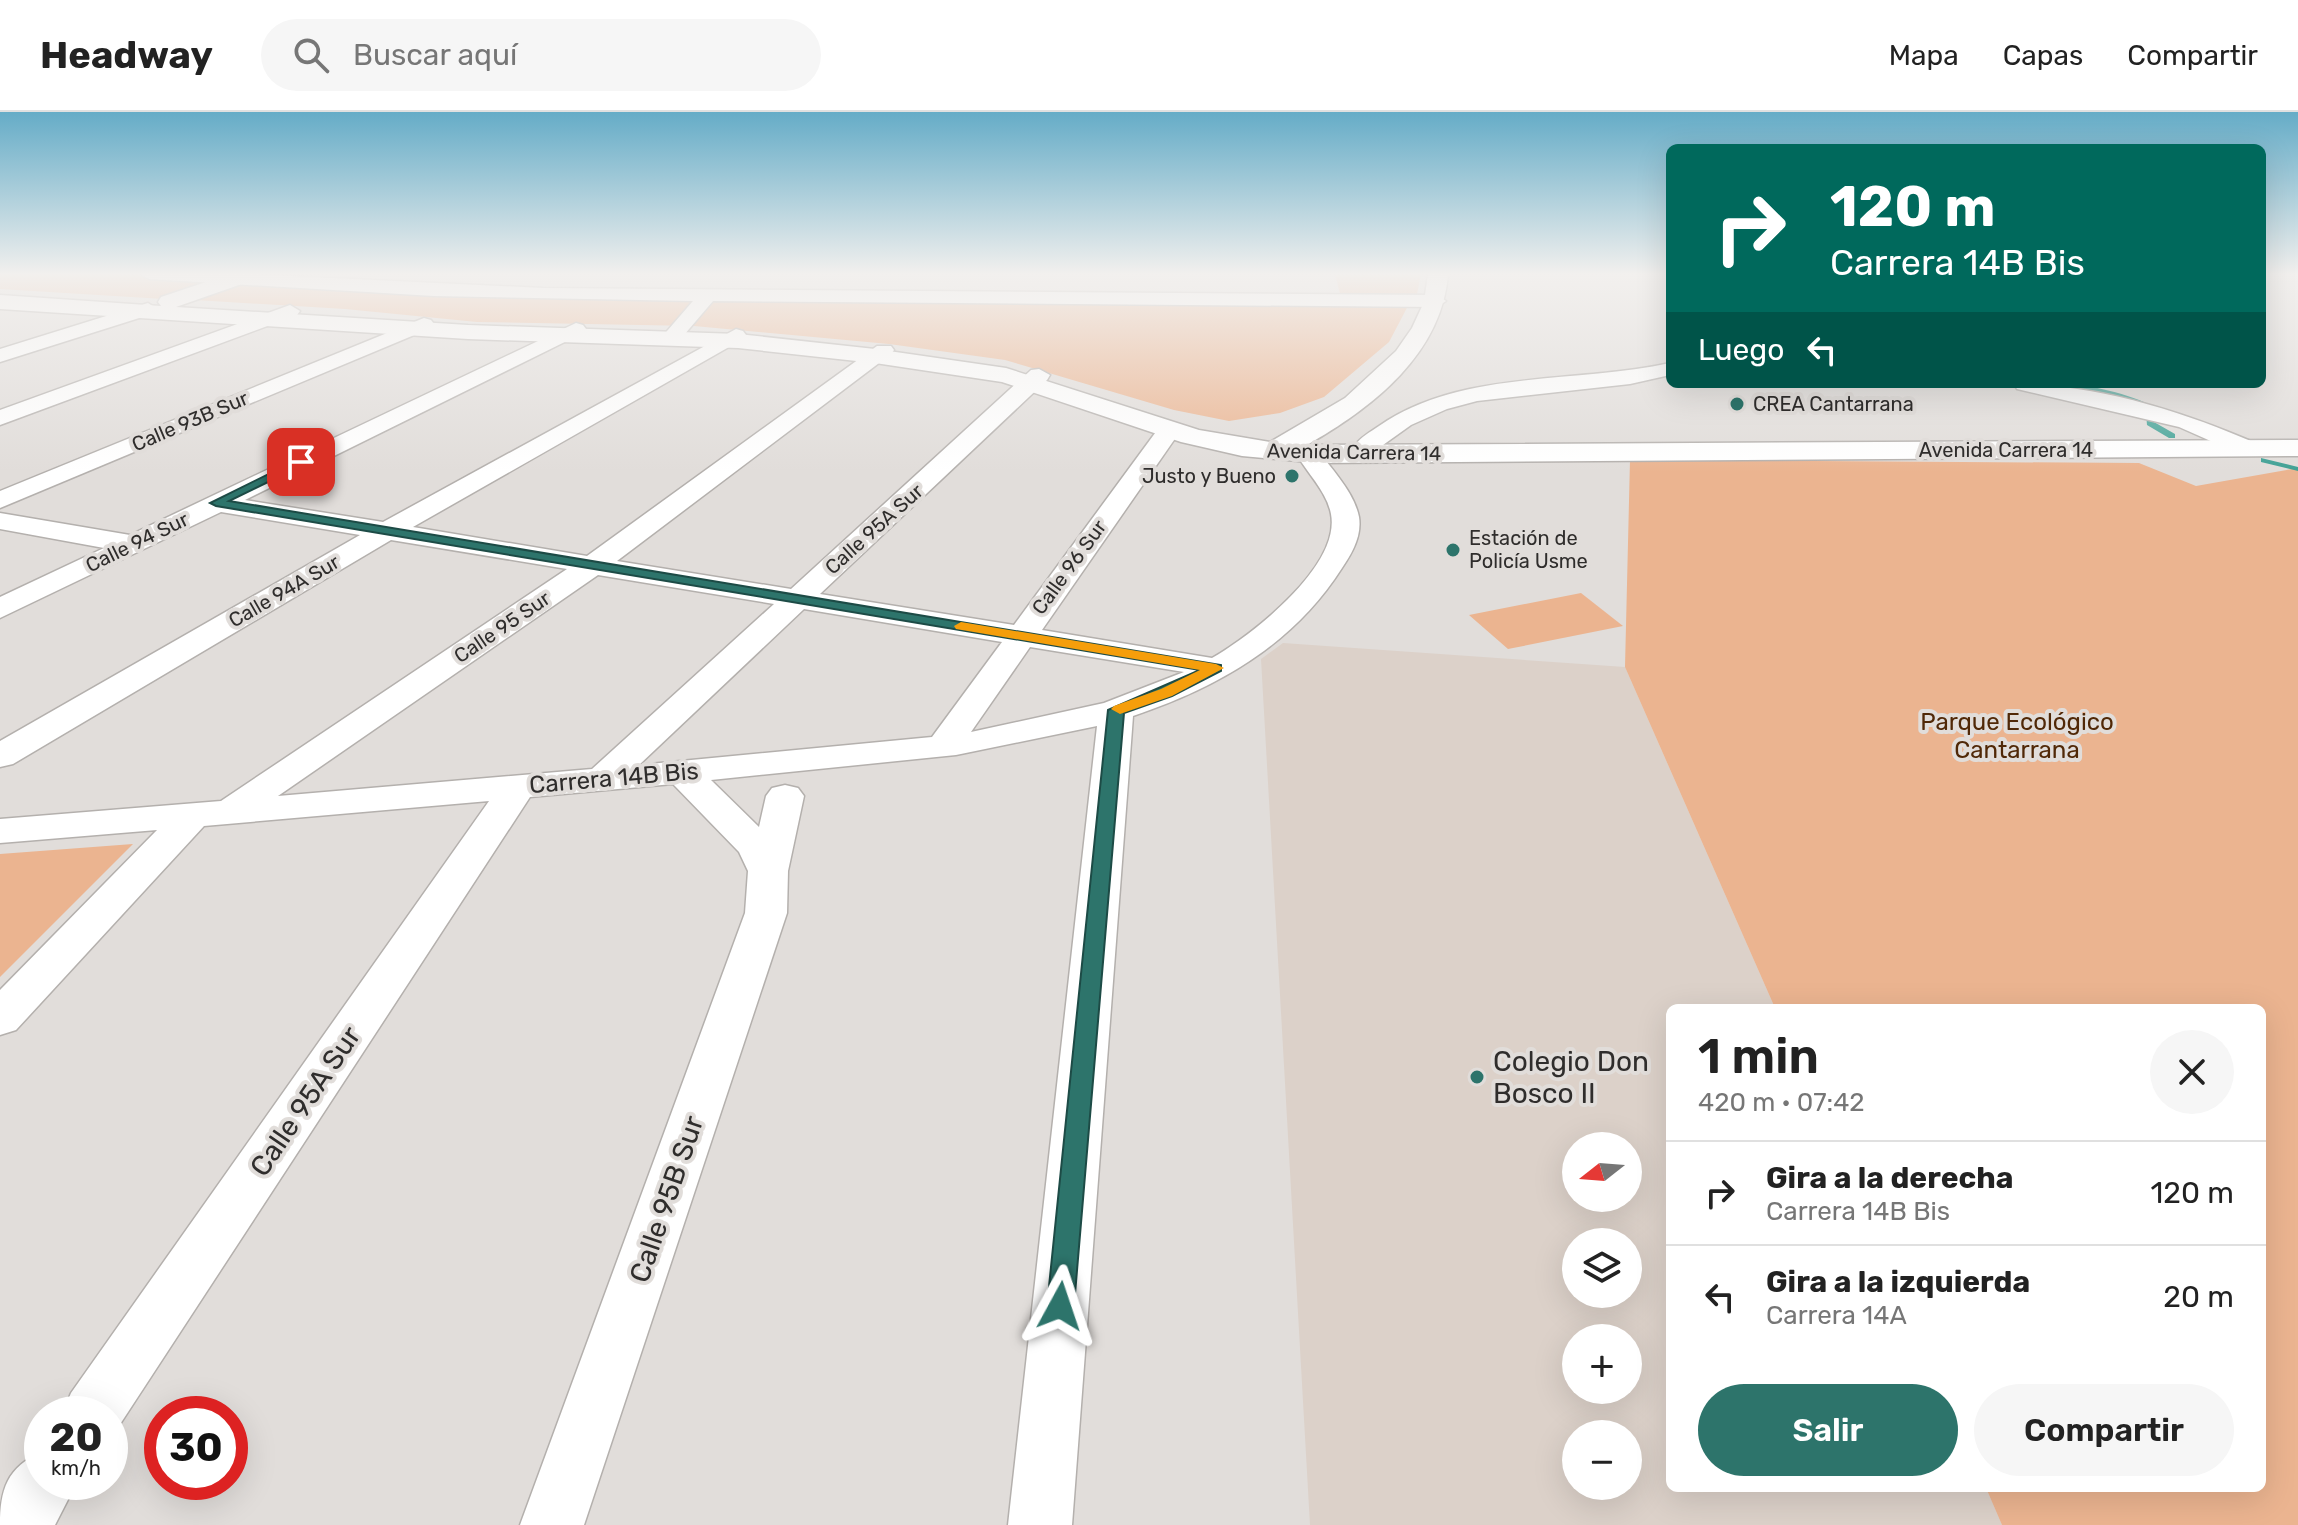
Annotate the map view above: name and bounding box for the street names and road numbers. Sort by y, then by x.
street label: Calle 93B Sur [128,386,252,456]
street label: Avenida Carrera 14 [1267,438,1441,466]
street label: Avenida Carrera 14 [1919,438,2093,462]
street label: Calle 95A Sur [820,478,928,579]
street label: Calle 94 Sur [82,507,193,577]
street label: Calle 96 Sur [1027,515,1112,619]
street label: Calle 94A Sur [224,549,344,632]
street label: Calle 95 Sur [449,586,555,668]
street label: Carrera 14B Bis [528,757,700,799]
street label: Calle 95A Sur [243,1020,368,1182]
street label: Calle 95B Sur [623,1111,711,1287]

